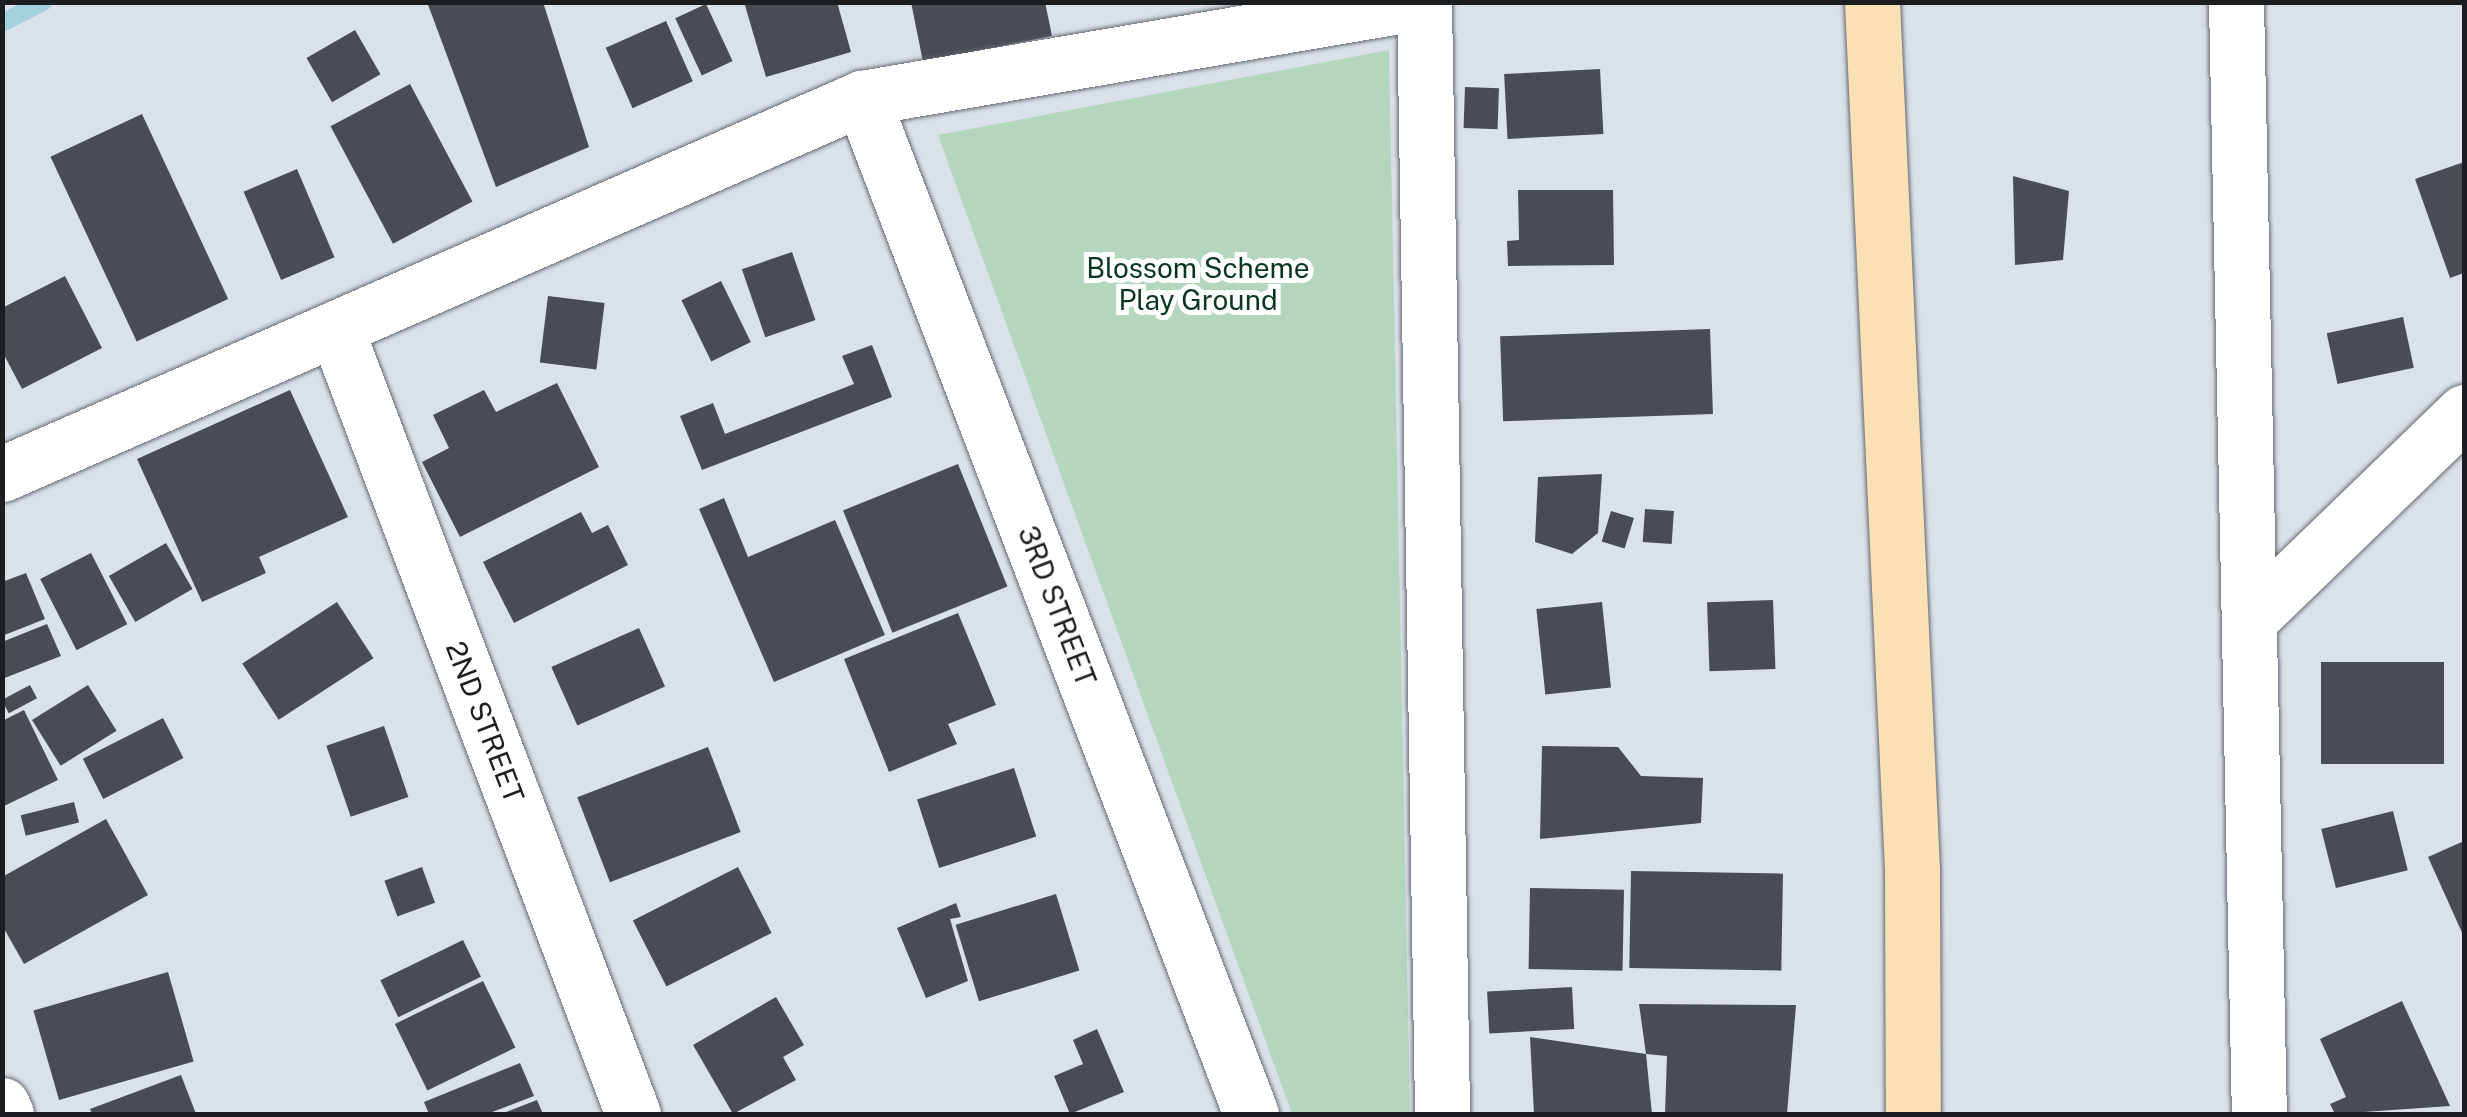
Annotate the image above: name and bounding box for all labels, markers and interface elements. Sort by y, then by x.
park label: Blossom Scheme Play Ground [1086,251,1310,317]
street label: 3RD STREET [1011,521,1103,691]
street label: 2ND STREET [439,637,531,807]

